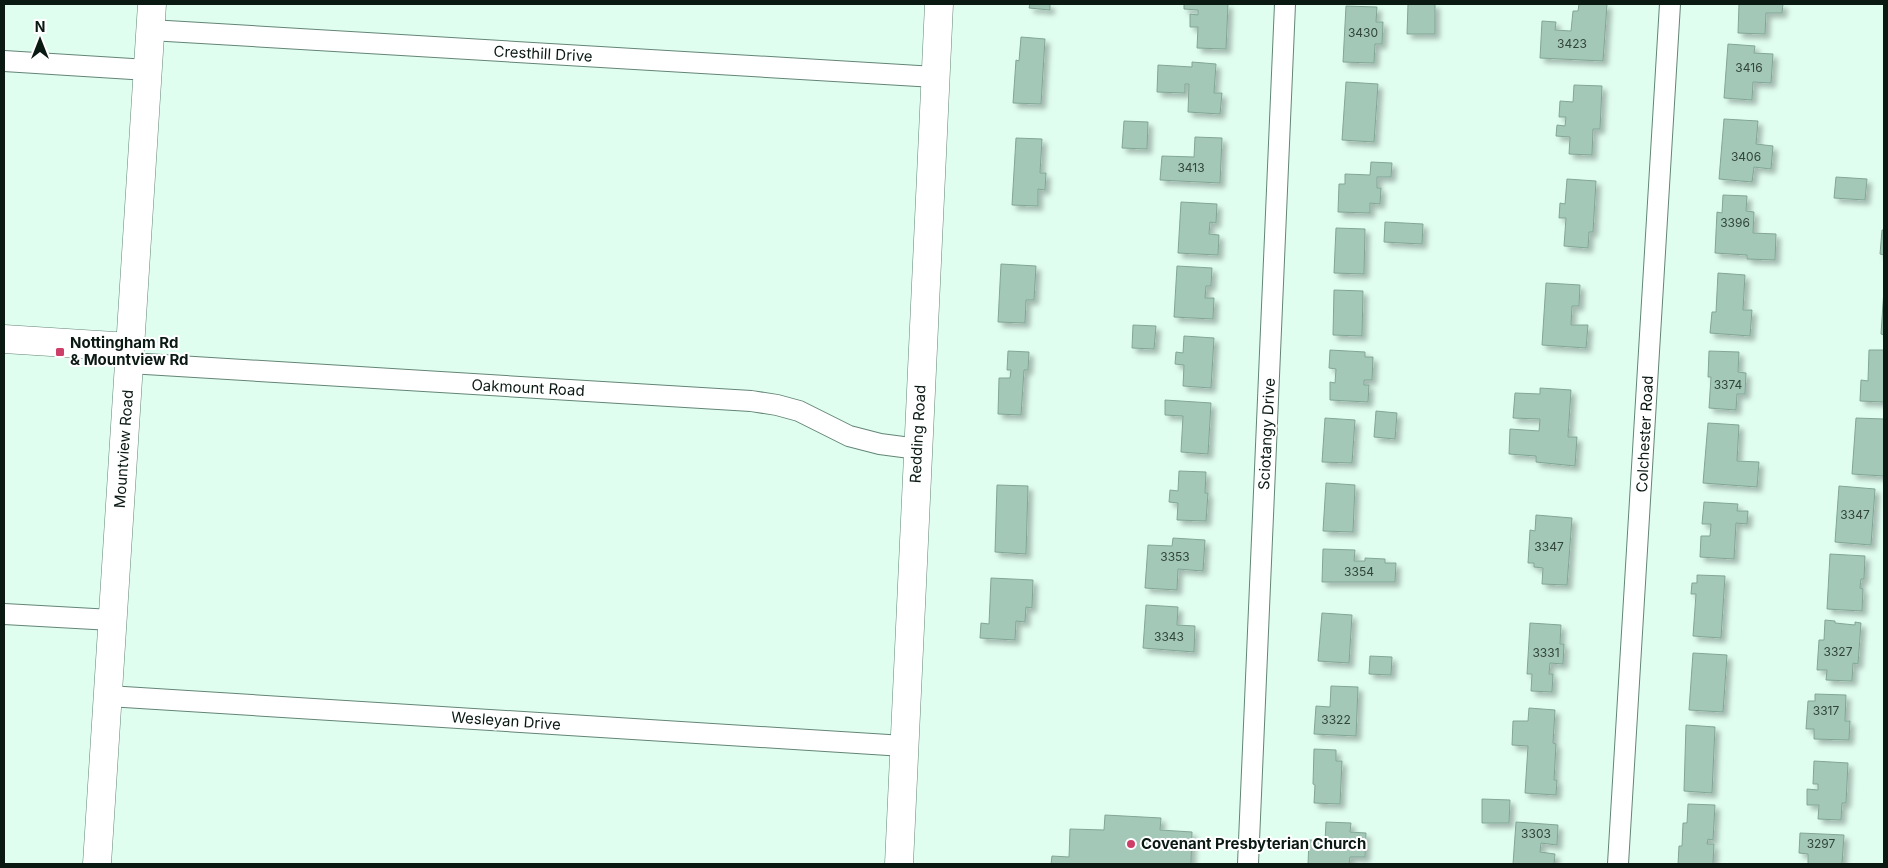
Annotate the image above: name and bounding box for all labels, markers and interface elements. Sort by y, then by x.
north arrow [15,15,65,65]
text: N [35,18,45,35]
house number: 3430 [1348,25,1378,40]
house number: 3423 [1557,36,1587,51]
street label: Cresthill Drive [493,41,593,66]
house number: 3416 [1735,60,1763,75]
house number: 3406 [1731,149,1761,164]
house number: 3413 [1177,160,1205,175]
house number: 3396 [1720,215,1750,230]
place label: Nottingham Rd & Mountview Rd [70,333,189,369]
marker: Nottingham Rd & Mountview Rd [54,346,66,358]
street label: Oakmount Road [471,375,585,400]
street label: Colchester Road [1632,375,1657,493]
street label: Sciotangy Drive [1254,377,1279,490]
house number: 3374 [1714,377,1743,392]
street label: Redding Road [905,384,930,484]
street label: Mountview Road [110,389,137,509]
house number: 3347 [1840,507,1870,522]
house number: 3347 [1534,539,1564,554]
house number: 3353 [1160,549,1190,564]
house number: 3354 [1344,564,1374,579]
house number: 3343 [1154,629,1184,644]
house number: 3327 [1824,644,1853,659]
house number: 3331 [1532,645,1560,660]
house number: 3317 [1813,703,1839,718]
street label: Wesleyan Drive [451,707,561,734]
house number: 3322 [1321,712,1351,727]
house number: 3303 [1521,826,1551,841]
place label: Covenant Presbyterian Church [1141,834,1366,853]
house number: 3297 [1807,836,1836,851]
marker: Covenant Presbyterian Church [1125,838,1137,850]

